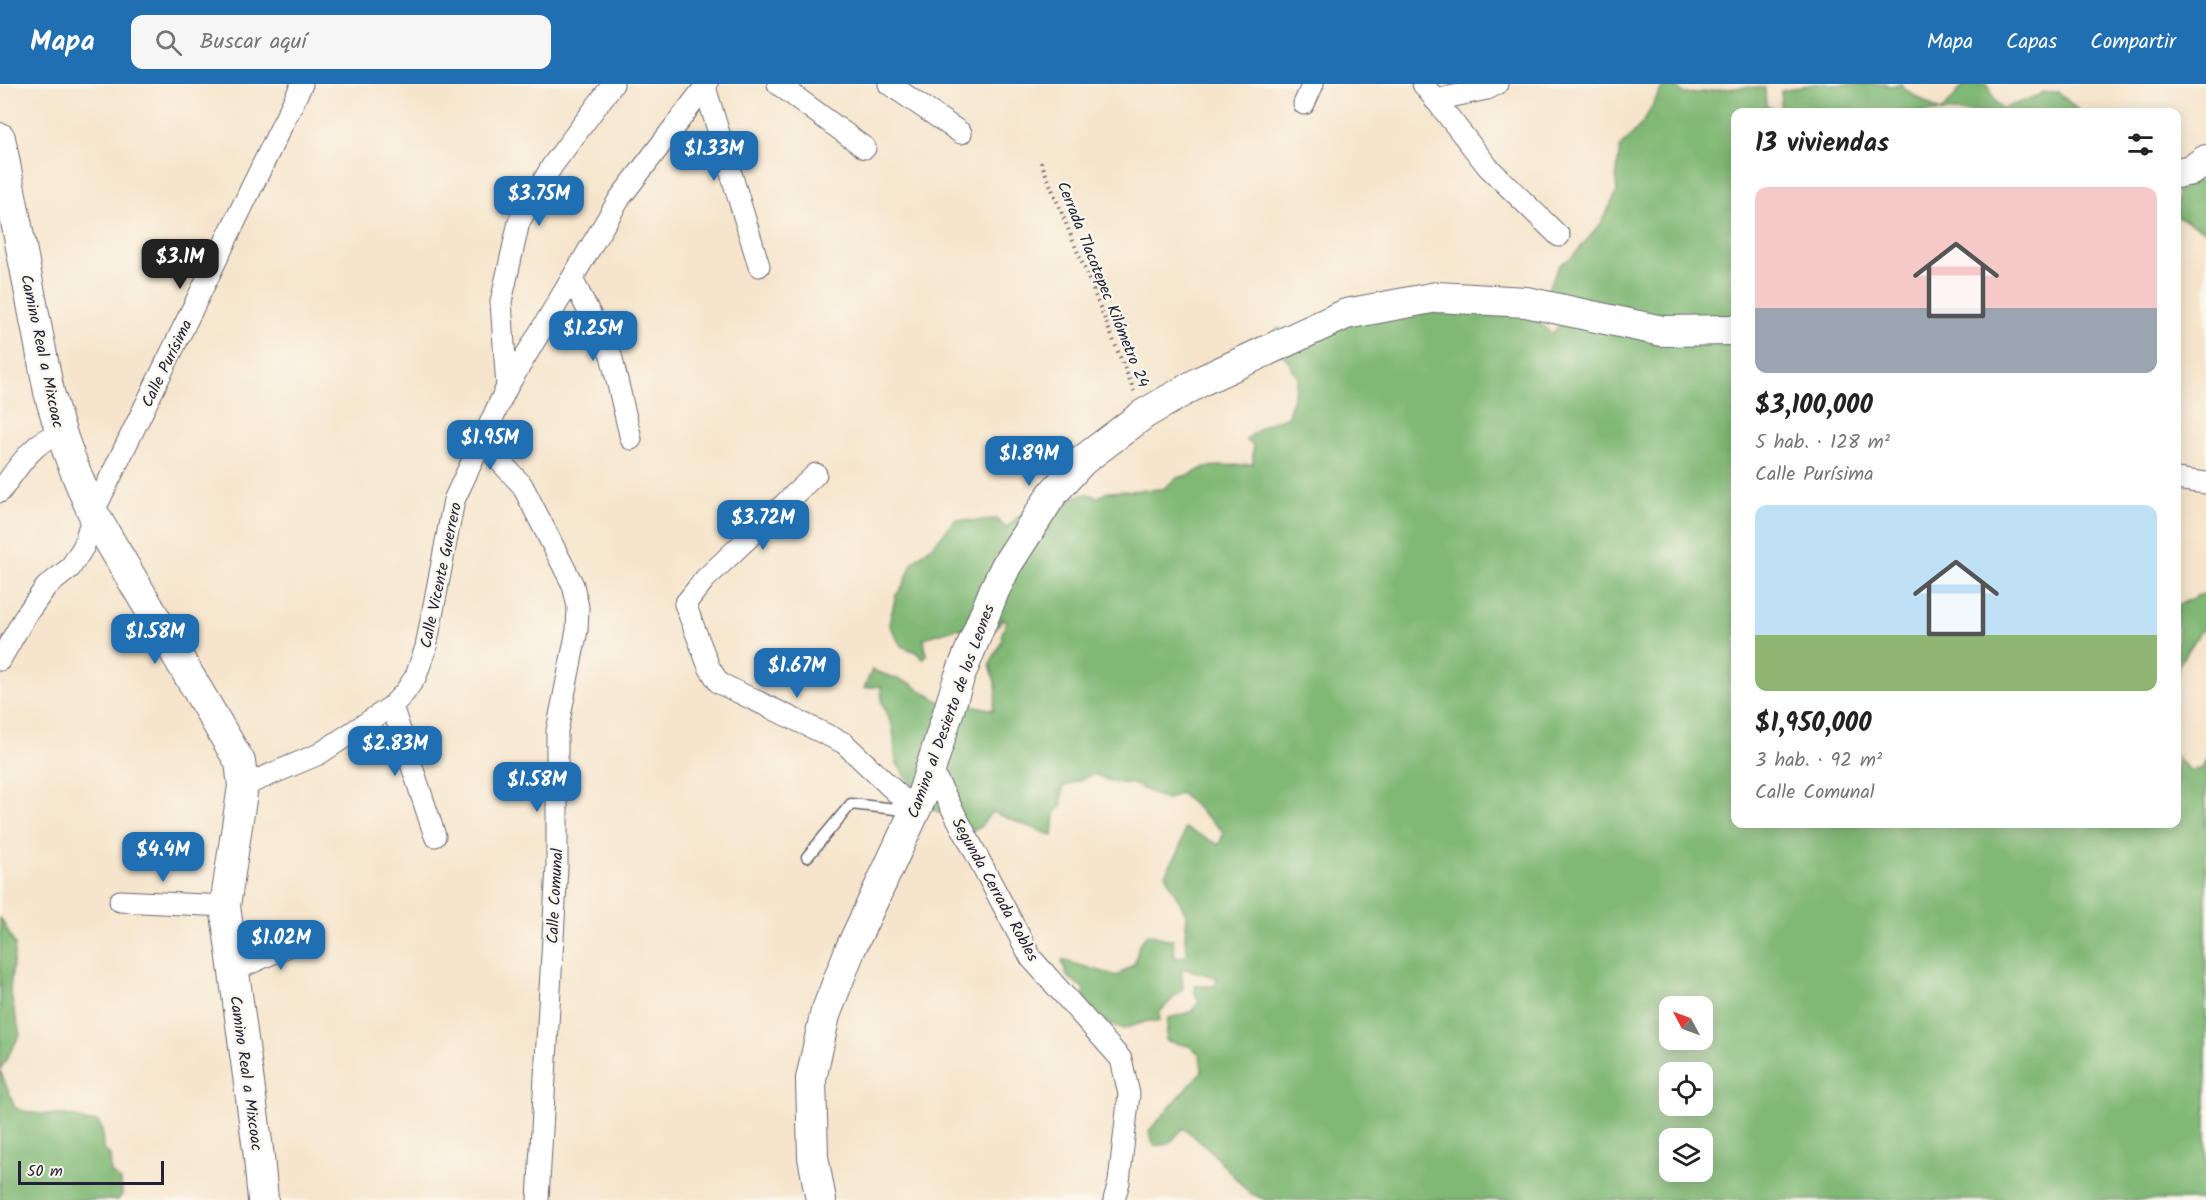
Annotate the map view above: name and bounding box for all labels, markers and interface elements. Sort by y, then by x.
search box [131,15,551,69]
text: Mapa [30,20,95,65]
text: Buscar aquí [200,25,307,60]
icon: search [152,26,185,59]
text: Mapa [1927,26,1973,59]
text: Capas [2006,26,2057,59]
text: Compartir [2090,26,2176,59]
text: 13 viviendas [1755,123,1889,165]
icon: filters [2124,128,2157,161]
pin: $1.33M [665,131,763,182]
text: $1.33M [684,134,744,166]
pin: $3.75M [490,176,588,227]
street label: Cerrada Tlacotepec Kilómetro 24 [1050,178,1156,392]
text: $3.75M [508,179,570,211]
icon: home [1902,226,2010,334]
pin: $3.1M [138,239,222,290]
text: $3.1M [156,242,204,274]
street label: Camino Real a Mixcoac [13,272,70,430]
pin: $1.25M [544,311,642,362]
text: $1.25M [563,314,623,346]
street label: Calle Purísima [135,316,199,412]
text: $3,100,000 [1755,385,1873,427]
pin: $1.95M [441,420,539,471]
text: $1.95M [461,423,519,455]
text: 5 hab. · 128 m² [1755,427,1890,459]
pin: $1.89M [980,436,1078,487]
text: $1.89M [999,439,1059,471]
text: Calle Purísima [1755,459,1874,491]
street label: Calle Vicente Guerrero [414,500,469,651]
pin: $3.72M [714,500,812,551]
text: $3.72M [731,503,795,535]
icon: home [1902,544,2010,652]
street label: Camino al Desierto de los Leones [901,601,1002,822]
pin: $1.58M [106,614,204,665]
text: $1.58M [125,617,185,649]
pin: $1.67M [748,648,846,699]
text: $1.67M [768,651,826,683]
text: $1,950,000 [1755,703,1872,745]
pin: $2.83M [346,726,444,777]
text: $2.83M [362,729,428,761]
text: 3 hab. · 92 m² [1755,745,1882,777]
pin: $1.58M [488,762,586,813]
text: $1.58M [507,765,567,797]
text: Calle Comunal [1755,777,1875,809]
street label: Segunda Cerrada Robles [945,813,1045,966]
pin: $4.4M [121,832,205,883]
text: $4.4M [136,835,190,867]
street label: Calle Comunal [541,848,570,945]
pin: $1.02M [232,920,330,971]
text: $1.02M [251,923,311,955]
street label: Camino Real a Mixcoac [222,994,269,1152]
north arrow [1659,996,1713,1050]
map controls [1659,996,1713,1182]
button: locate [1659,1062,1713,1116]
button: layers [1659,1128,1713,1182]
scale bar [18,1158,164,1186]
text: 50 m [27,1159,63,1184]

